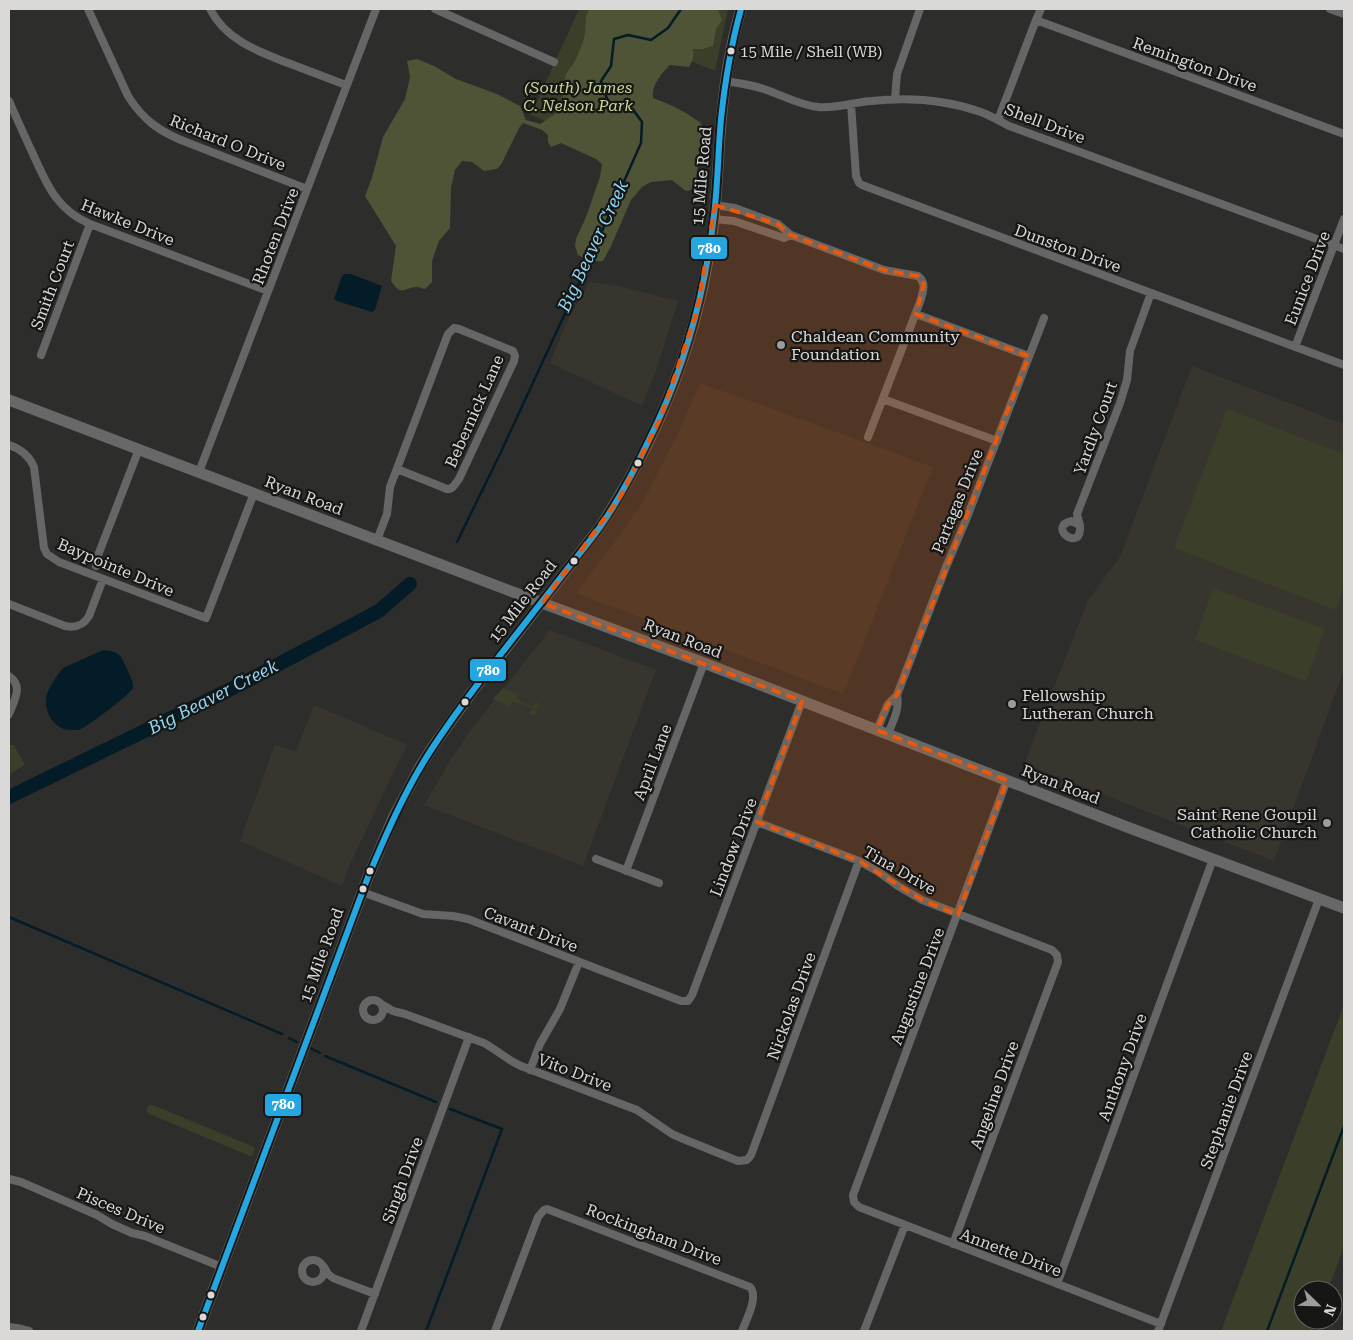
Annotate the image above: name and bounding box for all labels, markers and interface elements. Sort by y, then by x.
street label: Remington Drive [1130,33,1260,96]
place label: 15 Mile / Shell (WB) [740,43,882,61]
marker: 15 Mile / Shell (WB) [726,46,736,56]
park label: (South) James C. Nelson Park [523,78,633,115]
street label: Shell Drive [1002,99,1088,148]
street label: Richard O Drive [167,111,289,174]
street label: 15 Mile Road [688,126,715,226]
water label: Big Beaver Creek [552,176,632,316]
street label: Rhoten Drive [248,185,303,287]
street label: Hawke Drive [78,195,177,250]
street label: Dunston Drive [1012,220,1124,277]
street label: Eunice Drive [1281,228,1334,328]
line badge: 780 [690,236,728,260]
street label: Smith Court [27,238,78,333]
text: 780 [697,240,721,256]
place label: Chaldean Community Foundation [791,327,960,364]
marker: Chaldean Community Foundation [775,339,787,351]
street label: Bebernick Lane [441,352,508,471]
street label: Yardly Court [1070,379,1121,477]
street label: Partagas Drive [928,446,987,556]
unlabelled marker [633,458,643,468]
street label: Ryan Road [262,472,346,519]
street label: Baypointe Drive [55,534,177,601]
street label: 15 Mile Road [484,556,560,646]
unlabelled marker [569,556,579,566]
street label: Ryan Road [641,615,725,662]
water label: Big Beaver Creek [143,655,281,739]
line badge: 780 [469,658,507,682]
text: 780 [476,662,500,678]
place label: Fellowship Lutheran Church [1022,686,1154,723]
unlabelled marker [460,697,470,707]
marker: Fellowship Lutheran Church [1006,698,1018,710]
street label: April Lane [629,721,676,803]
street label: Ryan Road [1019,761,1103,808]
street label: Lindow Drive [706,795,761,899]
place label: Saint Rene Goupil Catholic Church [1177,805,1317,842]
marker: Saint Rene Goupil Catholic Church [1321,817,1333,829]
street label: Tina Drive [860,842,940,899]
unlabelled marker [365,866,375,876]
unlabelled marker [358,884,368,894]
street label: Cavant Drive [481,903,581,956]
street label: 15 Mile Road [296,905,347,1005]
street label: Augustine Drive [886,925,949,1047]
street label: Nickolas Drive [763,949,820,1063]
street label: Anthony Drive [1094,1011,1151,1124]
street label: Angeline Drive [966,1038,1023,1152]
street label: Stephanie Drive [1196,1048,1257,1172]
street label: Vito Drive [535,1050,615,1095]
line badge: 780 [264,1093,302,1117]
text: 780 [271,1096,295,1112]
street label: Singh Drive [378,1134,427,1226]
street label: Pisces Drive [74,1183,168,1238]
street label: Rockingham Drive [583,1200,725,1269]
street label: Annette Drive [957,1224,1064,1281]
north arrow [1293,1280,1343,1330]
unlabelled marker [206,1290,216,1300]
text: N [1320,1302,1339,1318]
unlabelled marker [198,1312,208,1322]

